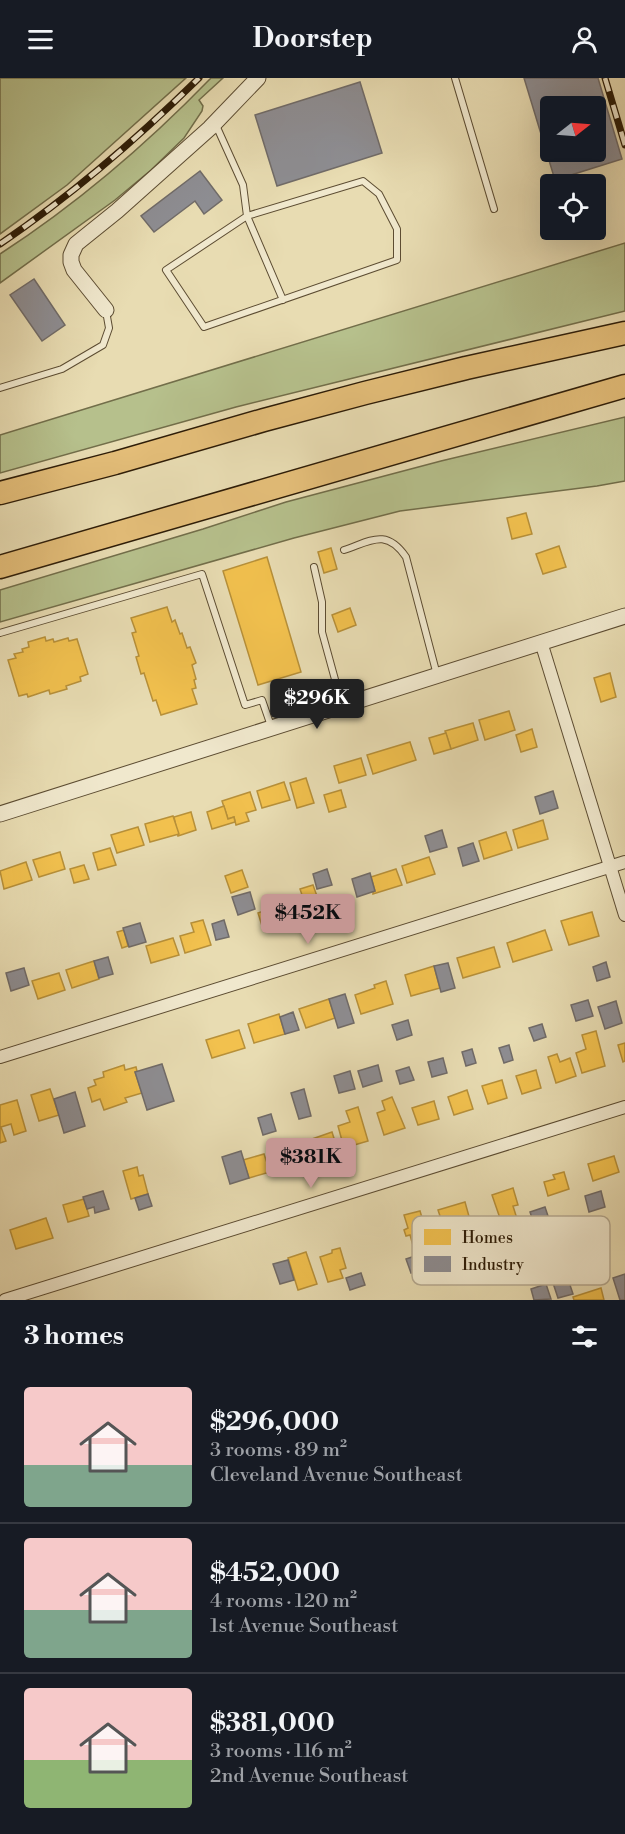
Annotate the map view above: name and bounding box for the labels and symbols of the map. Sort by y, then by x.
north arrow [540,96,606,162]
pin: $296K [275,679,359,730]
pin: $452K [266,894,350,945]
pin: $381K [269,1138,353,1189]
legend [412,1216,610,1285]
text: Homes [462,1228,513,1248]
text: Industry [462,1255,524,1275]

